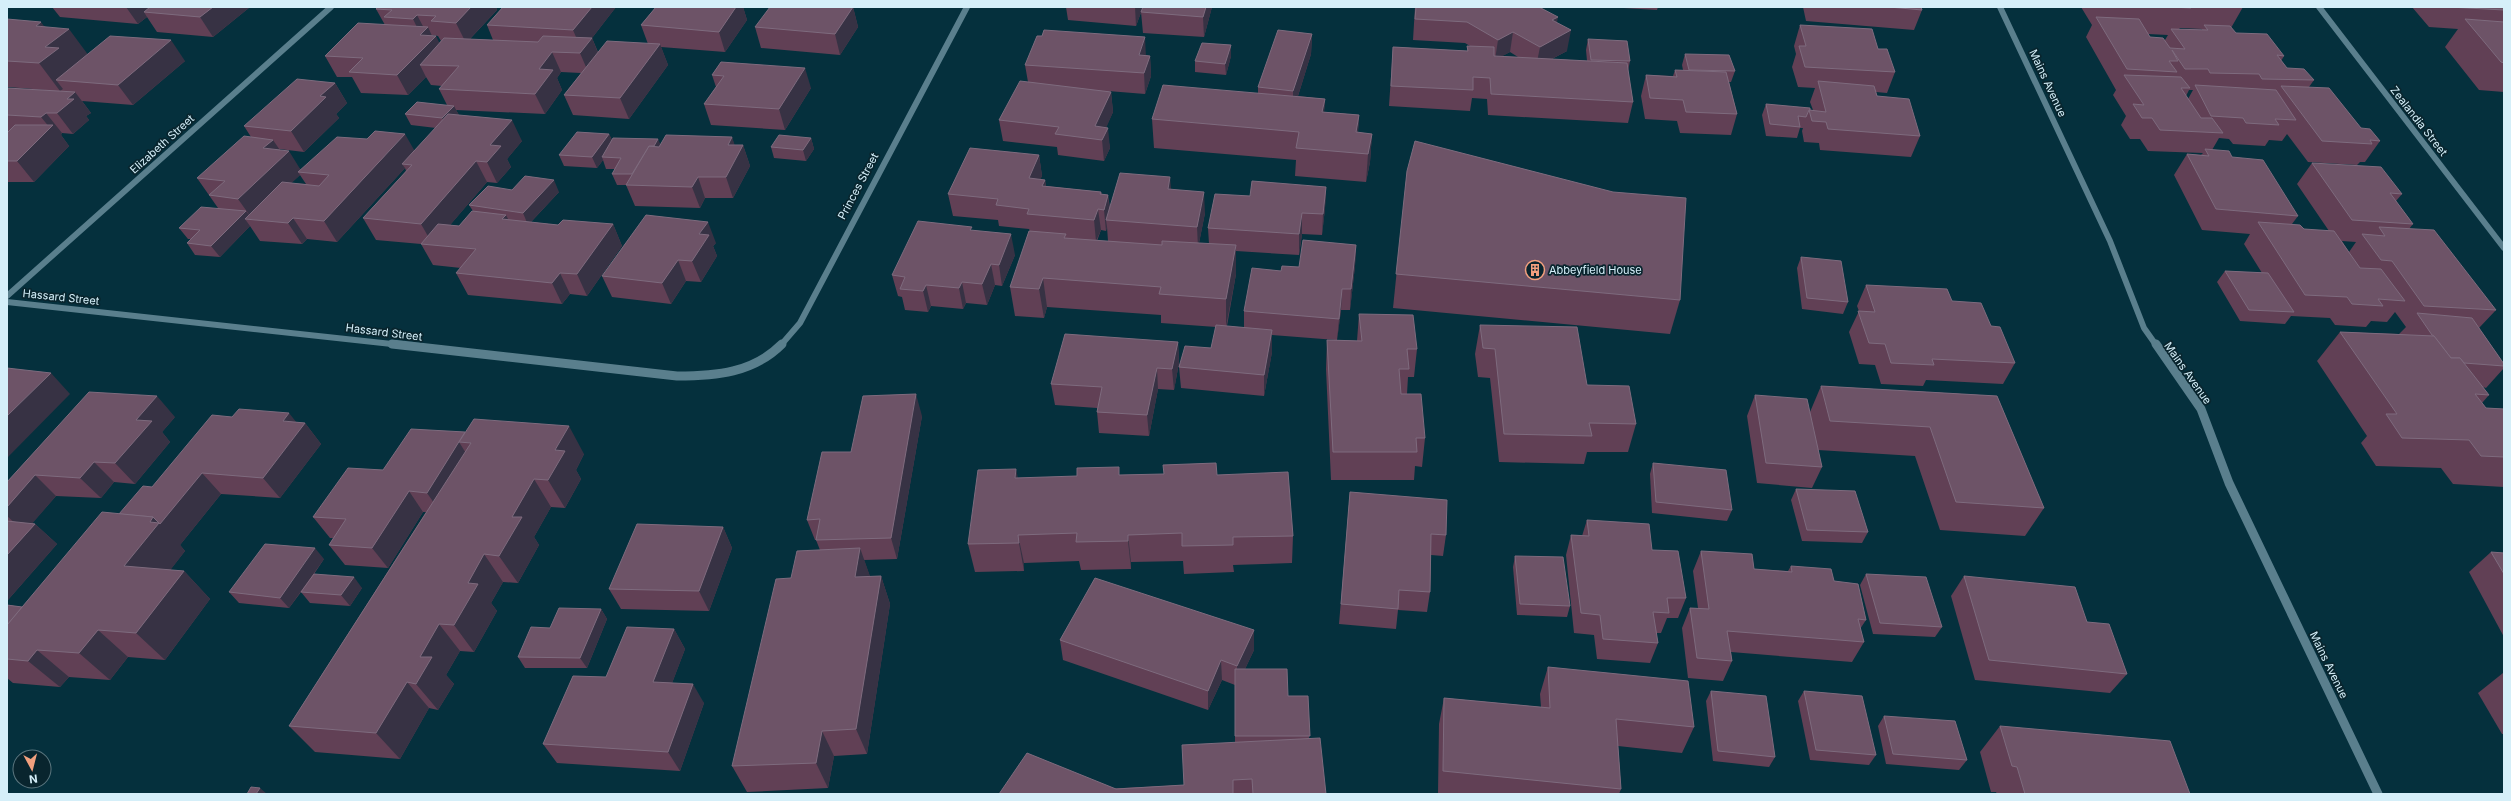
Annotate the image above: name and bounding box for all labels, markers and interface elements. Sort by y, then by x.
street label: Mains Avenue [2026,47,2070,119]
street label: Zealandia Street [2387,83,2451,159]
street label: Elizabeth Street [127,111,197,176]
street label: Princes Street [835,150,882,222]
building icon: Abbeyfield House [1524,259,1546,281]
place label: Abbeyfield House [1549,263,1642,277]
street label: Hassard Street [22,286,100,308]
street label: Hassard Street [345,320,423,344]
street label: Mains Avenue [2161,339,2215,407]
street label: Mains Avenue [2307,629,2351,701]
north arrow [12,749,52,789]
text: N [28,771,38,786]

